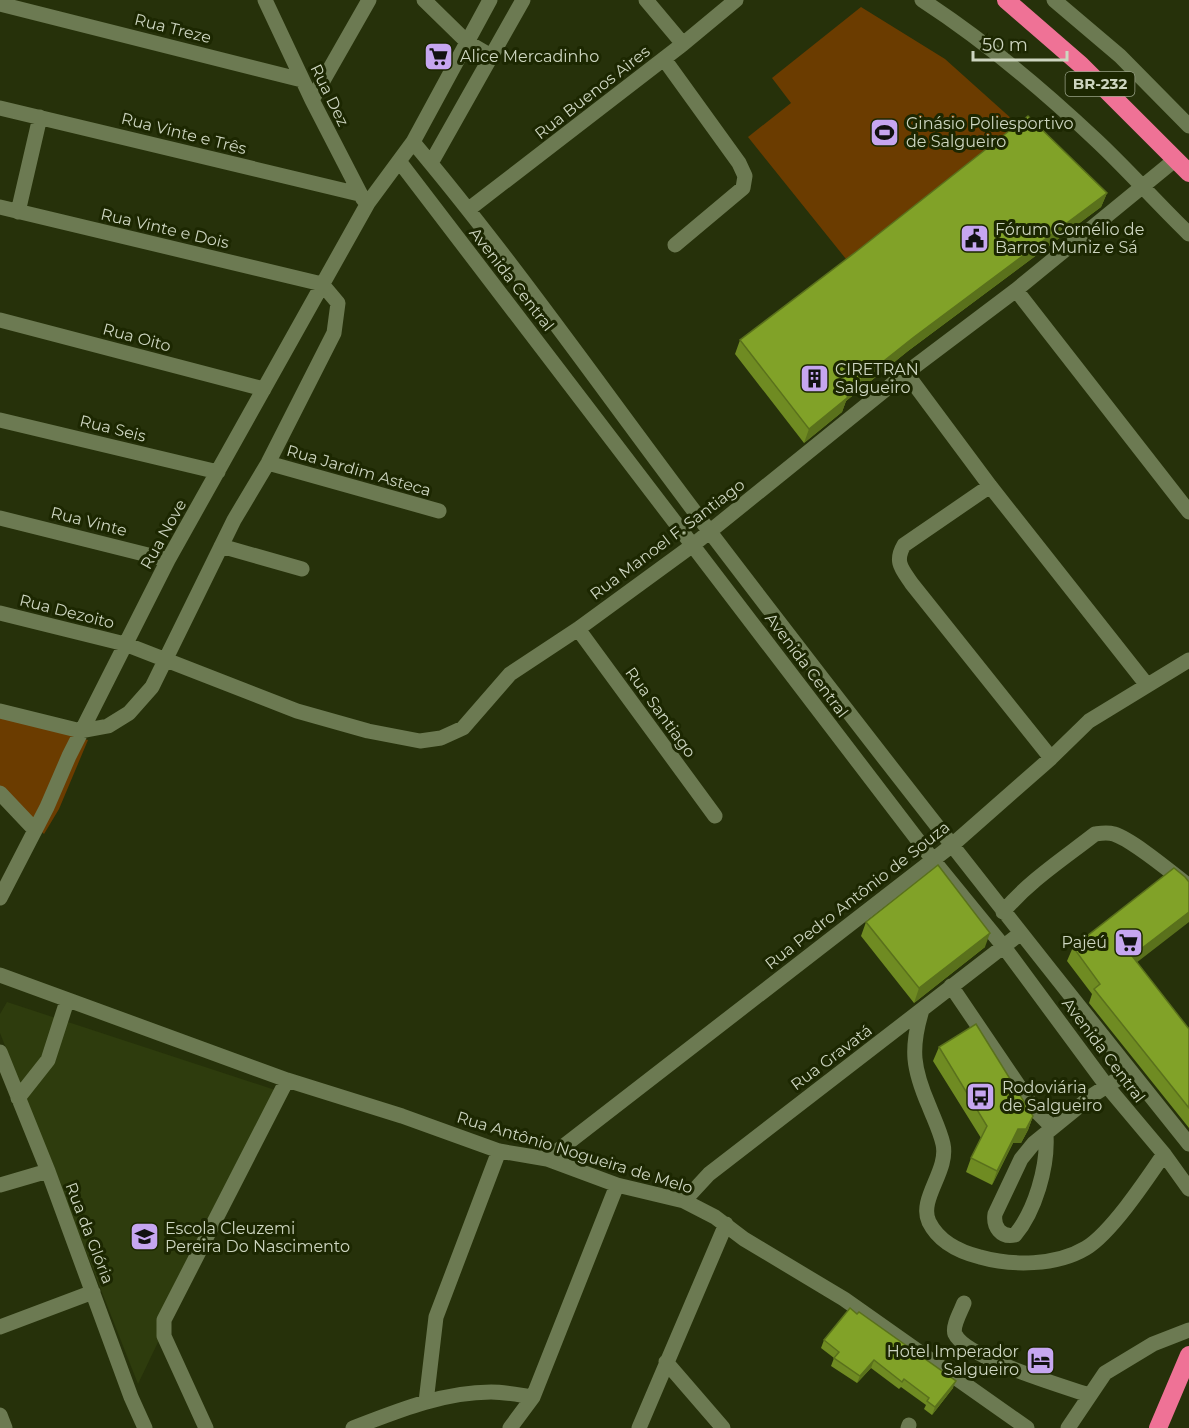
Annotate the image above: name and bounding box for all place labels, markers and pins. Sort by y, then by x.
supermarket icon: Alice Mercadinho [423,40,455,72]
place label: Alice Mercadinho [460,47,599,66]
place label: Ginásio Poliesportivo de Salgueiro [906,114,1073,151]
sports icon: Ginásio Poliesportivo de Salgueiro [869,116,901,148]
place label: Fórum Cornélio de Barros Muniz e Sá [995,220,1144,257]
public building icon: Fórum Cornélio de Barros Muniz e Sá [958,222,990,254]
place label: CIRETRAN Salgueiro [835,360,919,397]
building icon: CIRETRAN Salgueiro [798,362,830,394]
supermarket icon: Pajeú [1112,926,1144,958]
place label: Pajeú [1062,933,1107,952]
place label: Rodoviária de Salgueiro [1002,1078,1102,1115]
bus stop icon: Rodoviária de Salgueiro [965,1080,997,1112]
place label: Escola Cleuzemi Pereira Do Nascimento [165,1219,350,1256]
school or university icon: Escola Cleuzemi Pereira Do Nascimento [128,1221,160,1253]
place label: Hotel Imperador Salgueiro [887,1342,1019,1379]
hotel icon: Hotel Imperador Salgueiro [1024,1344,1056,1376]

